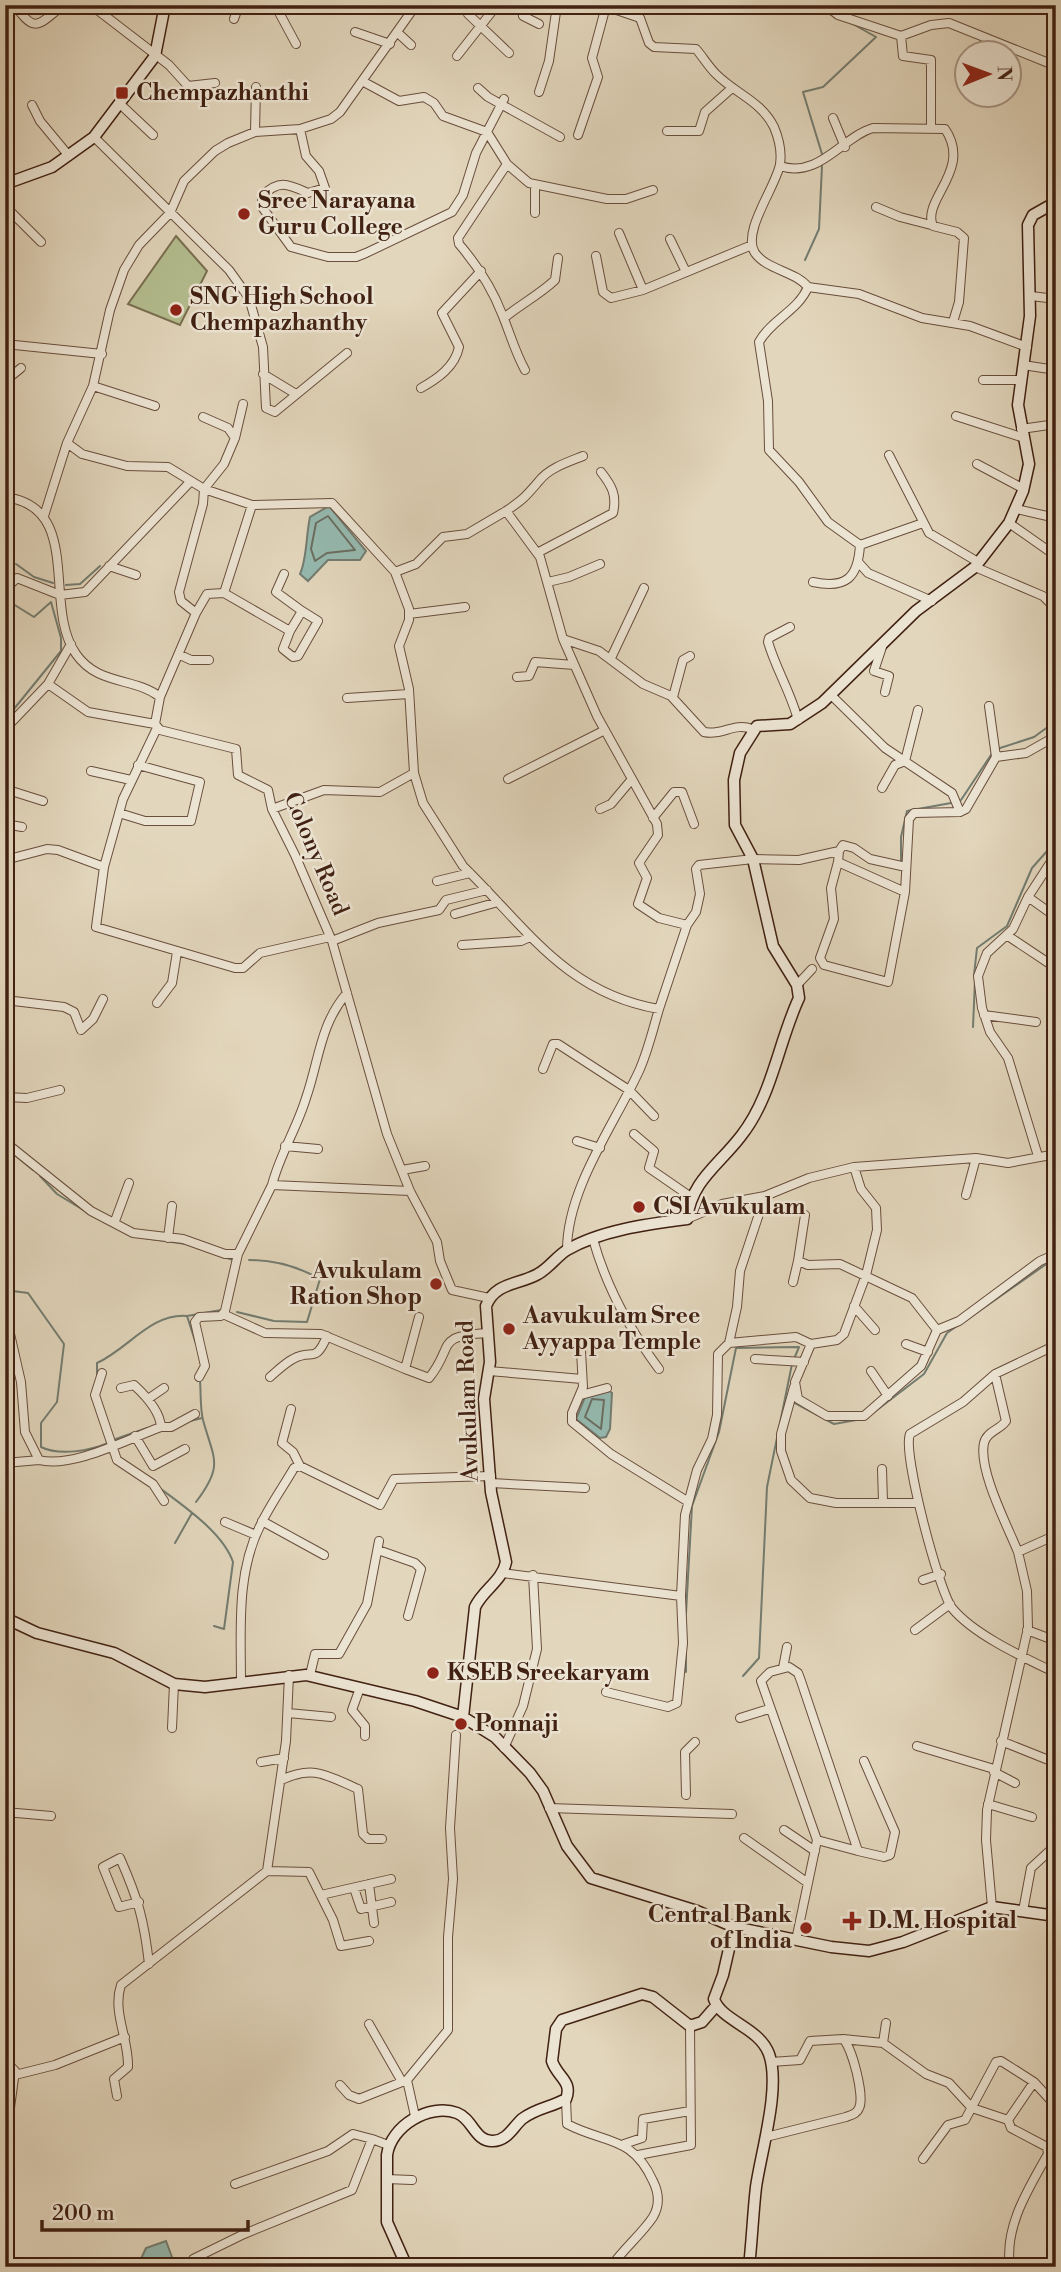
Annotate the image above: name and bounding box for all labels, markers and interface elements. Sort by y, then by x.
north arrow [953,38,1023,108]
text: N [992,66,1016,81]
place label: Chempazhanthi [136,79,309,107]
marker: Chempazhanthi [114,85,130,101]
place label: Sree Narayana Guru College [258,187,416,241]
marker: Sree Narayana Guru College [236,206,252,222]
place label: SNG High School Chempazhanthy [190,283,374,337]
marker: SNG High School Chempazhanthy [168,302,184,318]
street label: Colony Road [277,788,355,920]
place label: CSI Avukulam [653,1193,806,1221]
marker: CSI Avukulam [631,1199,647,1215]
place label: Avukulam Ration Shop [290,1257,422,1311]
marker: Avukulam Ration Shop [428,1276,444,1292]
place label: Aavukulam Sree Ayyappa Temple [522,1302,701,1356]
street label: Avukulam Road [451,1320,485,1483]
marker: Aavukulam Sree Ayyappa Temple [501,1321,517,1337]
place label: KSEB Sreekaryam [447,1659,650,1687]
marker: KSEB Sreekaryam [425,1665,441,1681]
place label: Ponnaji [475,1710,559,1738]
marker: Ponnaji [453,1716,469,1732]
place label: Central Bank of India [648,1901,793,1955]
place label: D.M. Hospital [868,1907,1017,1935]
marker: D.M. Hospital [842,1911,862,1931]
marker: Central Bank of India [798,1920,814,1936]
scale bar [42,2188,248,2232]
text: 200 m [52,2201,115,2227]

